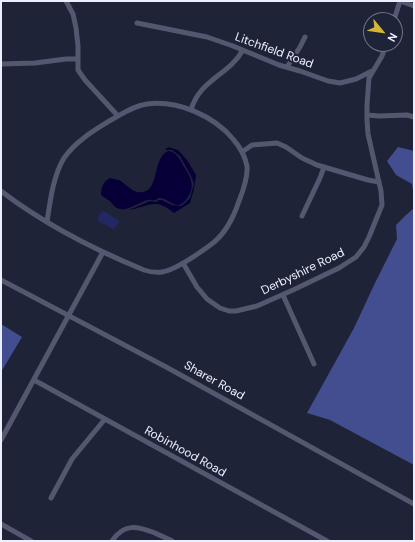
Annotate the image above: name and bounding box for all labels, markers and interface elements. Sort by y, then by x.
north arrow [363,12,403,52]
street label: Litchfield Road [233,30,315,72]
text: N [385,30,401,44]
street label: Derbyshire Road [259,246,347,298]
street label: Sharer Road [181,358,247,404]
street label: Robinhood Road [142,424,228,480]

